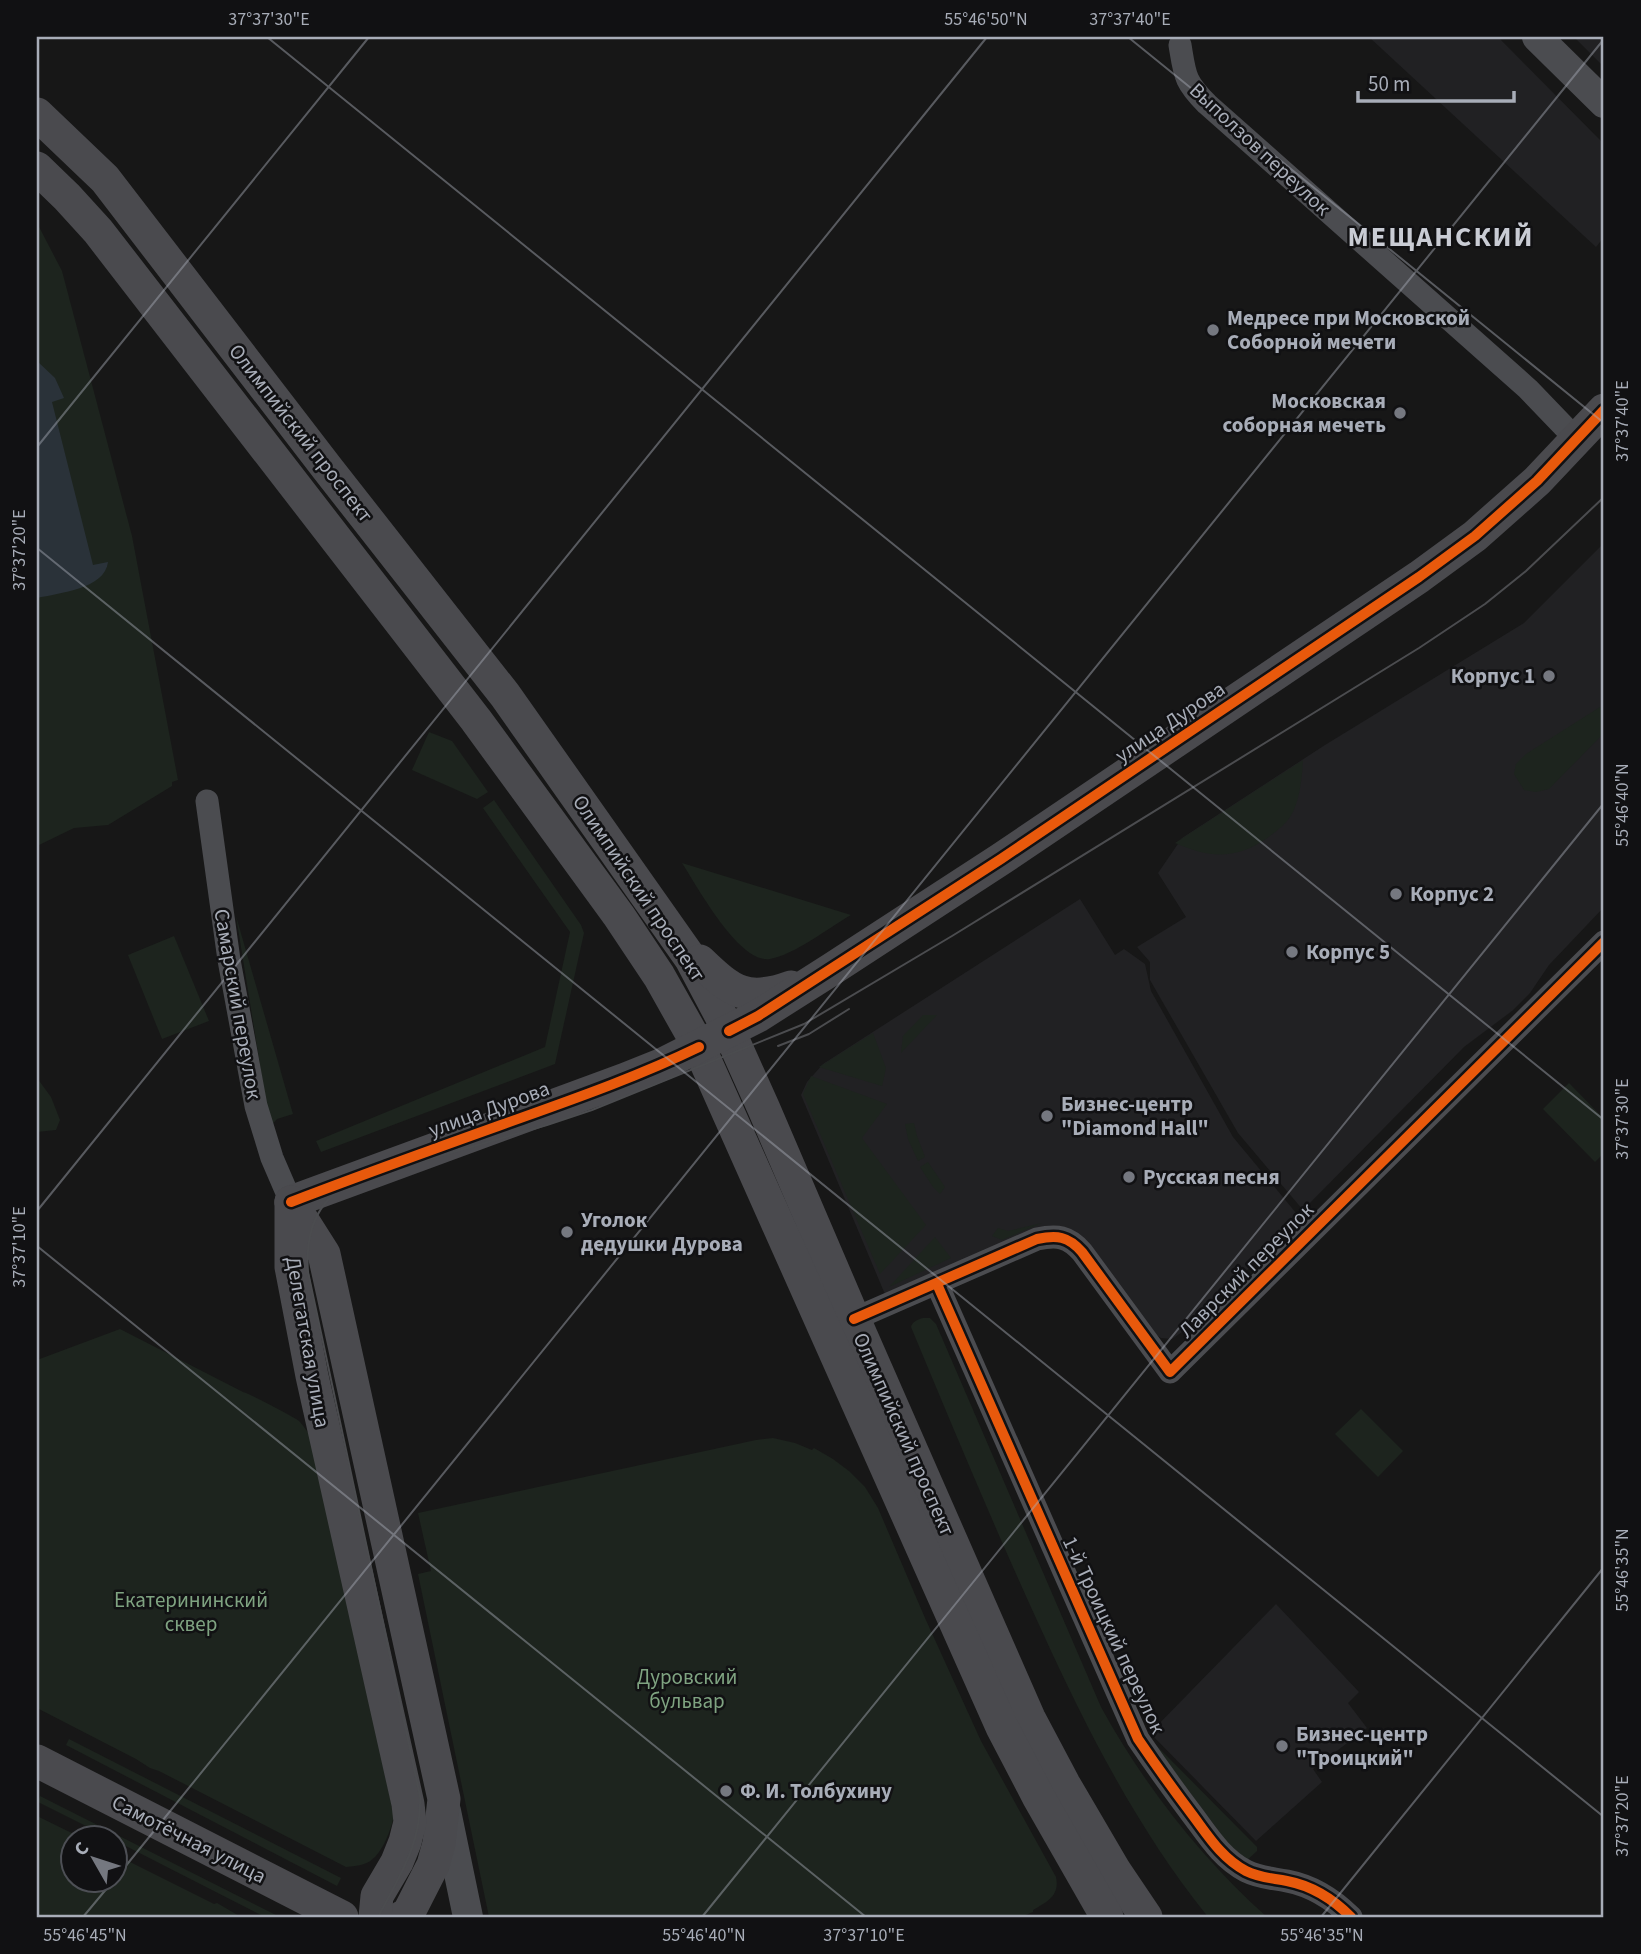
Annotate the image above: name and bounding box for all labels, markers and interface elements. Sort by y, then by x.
text: 37°37'30"E [228,7,310,32]
text: 55°46'50"N [944,7,1028,32]
text: 37°37'40"E [1089,7,1171,32]
scale bar [1358,60,1513,104]
text: 50 m [1368,69,1410,99]
street label: Выползов переулок [1183,76,1338,223]
district label: МЕЩАНСКИЙ [1348,217,1534,257]
place label: Медресе при Московской Соборной мечети [1227,303,1470,357]
marker: Медресе при Московской Соборной мечети [1205,322,1221,338]
street label: Олимпийский проспект [222,337,381,529]
text: 37°37'40"E [1610,380,1635,462]
place label: Московская соборная мечеть [1223,386,1386,440]
marker: Московская соборная мечеть [1392,405,1408,421]
text: 37°37'20"E [7,509,32,591]
place label: Корпус 1 [1451,661,1535,691]
marker: Корпус 1 [1541,668,1557,684]
street label: улица Дурова [1109,674,1231,770]
text: 55°46'40"N [1610,763,1635,847]
street label: Олимпийский проспект [565,789,713,988]
place label: Корпус 2 [1410,879,1494,909]
marker: Корпус 2 [1388,886,1404,902]
street label: Самарский переулок [206,906,270,1102]
place label: Корпус 5 [1306,937,1390,967]
marker: Корпус 5 [1284,944,1300,960]
street label: улица Дурова [424,1073,554,1145]
text: 37°37'30"E [1610,1078,1635,1160]
place label: Бизнес-центр "Diamond Hall" [1061,1089,1209,1143]
marker: Бизнес-центр "Diamond Hall" [1039,1108,1055,1124]
place label: Русская песня [1143,1162,1280,1192]
marker: Русская песня [1121,1169,1137,1185]
street label: Лаврский переулок [1171,1195,1321,1345]
place label: Уголок дедушки Дурова [581,1205,743,1259]
text: 37°37'10"E [7,1206,32,1288]
marker: Уголок дедушки Дурова [559,1224,575,1240]
street label: Делегатская улица [278,1254,338,1430]
street label: Олимпийский проспект [846,1328,962,1541]
text: 55°46'35"N [1610,1528,1635,1612]
street label: 1-й Троицкий переулок [1055,1531,1173,1739]
park label: Екатерининский сквер [114,1585,268,1639]
park label: Дуровский бульвар [637,1662,737,1716]
place label: Бизнес-центр "Троицкий" [1296,1719,1428,1773]
marker: Бизнес-центр "Троицкий" [1274,1738,1290,1754]
text: 37°37'20"E [1610,1775,1635,1857]
place label: Ф. И. Толбухину [740,1776,892,1806]
marker: Ф. И. Толбухину [718,1783,734,1799]
street label: Самотёчная улица [107,1787,271,1891]
north arrow [60,1825,130,1895]
text: С [68,1836,96,1862]
text: 55°46'45"N [43,1923,127,1948]
text: 55°46'40"N [662,1923,746,1948]
text: 37°37'10"E [823,1923,905,1948]
text: 55°46'35"N [1280,1923,1364,1948]

